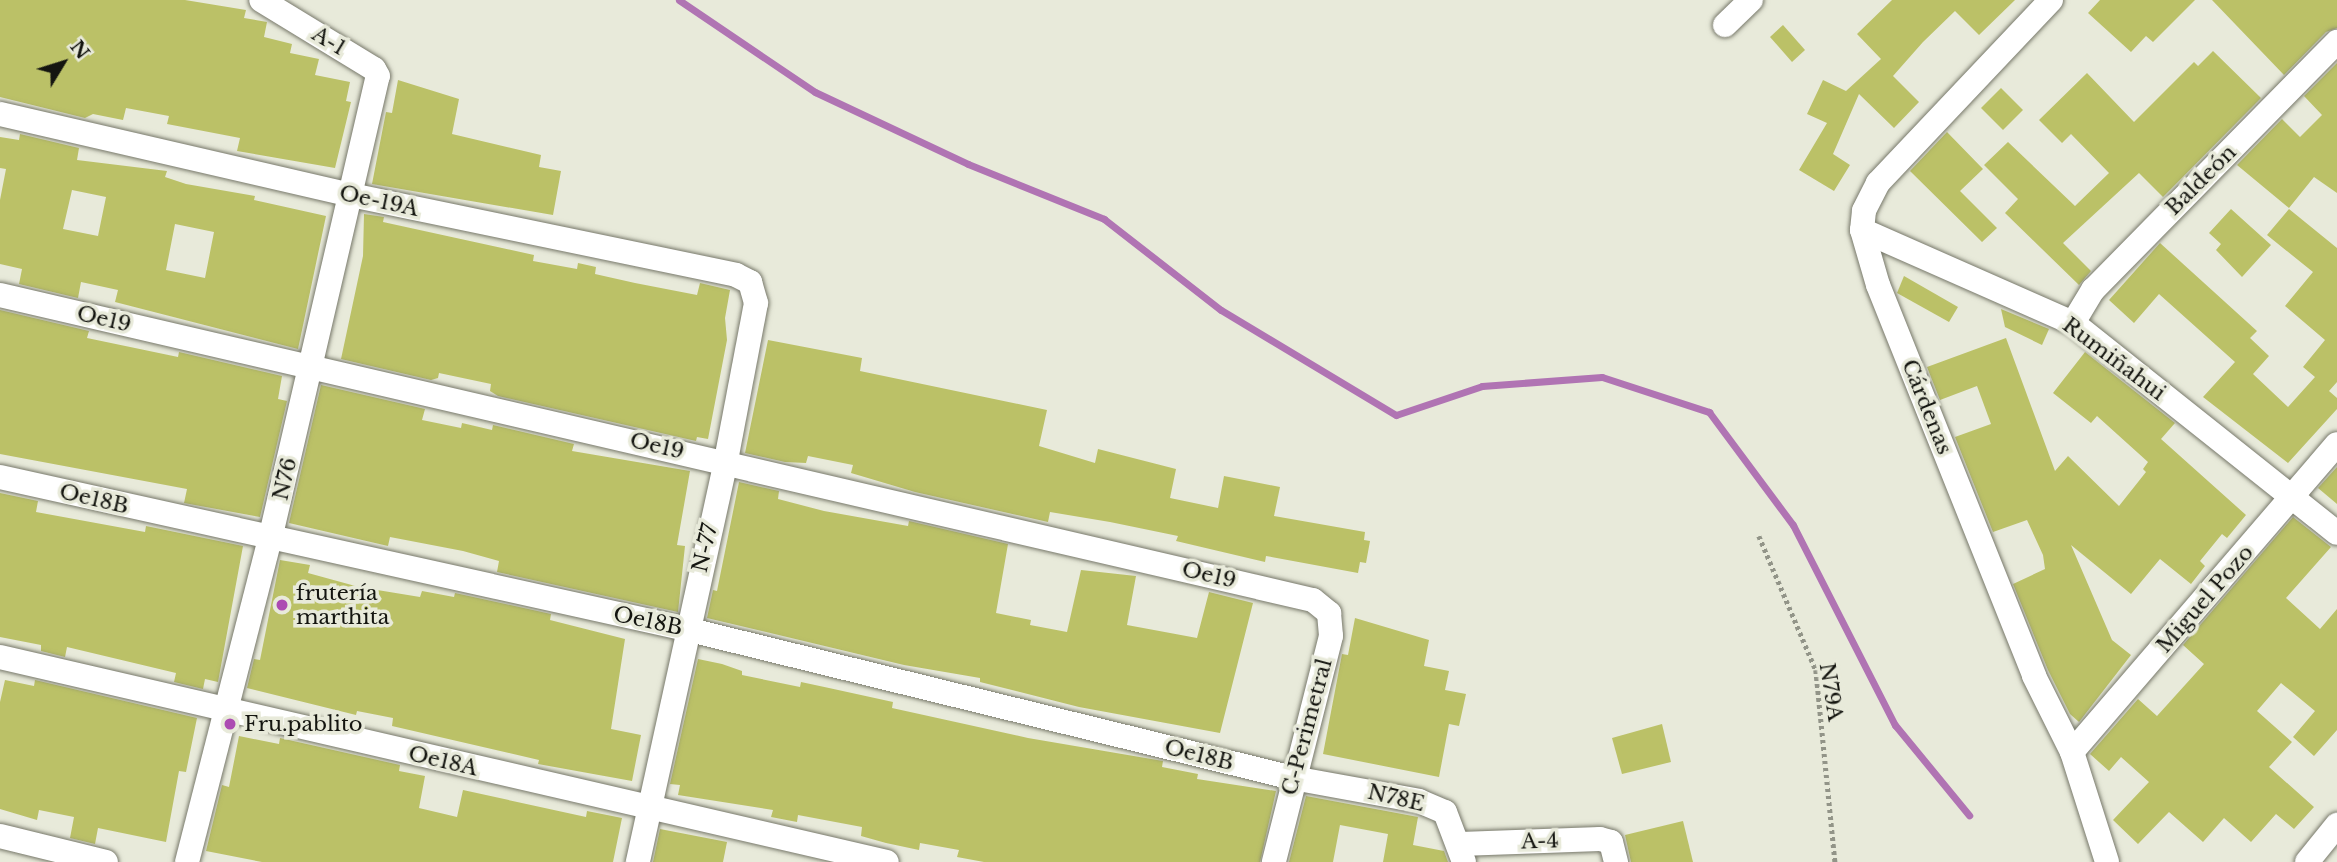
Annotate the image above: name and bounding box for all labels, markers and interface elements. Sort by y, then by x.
street label: A-1 [308,21,350,61]
north arrow [28,28,98,98]
text: N [65,36,95,64]
street label: Baldeón [2161,140,2241,220]
street label: Oe-19A [337,180,421,222]
street label: Oe19 [74,301,134,337]
street label: Rumiñahui [2058,312,2170,406]
street label: Cárdenas [1897,356,1957,458]
street label: Oe19 [627,428,687,464]
street label: N76 [268,455,302,503]
street label: Oe18B [57,479,131,519]
street label: N-77 [687,521,723,575]
street label: Miguel Pozo [2151,540,2259,658]
street label: Oe19 [1179,557,1239,593]
place label: frutería marthita [296,580,389,630]
marker: frutería marthita [274,597,290,613]
street label: Oe18B [611,601,685,641]
street label: C-Perimetral [1277,656,1337,798]
street label: N79A [1814,661,1848,723]
place label: Fru.pablito [244,711,363,737]
marker: Fru.pablito [222,716,238,732]
street label: Oe18B [1162,734,1236,776]
street label: Oe18A [406,741,480,781]
street label: N78E [1365,779,1427,817]
street label: A-4 [1521,828,1559,854]

